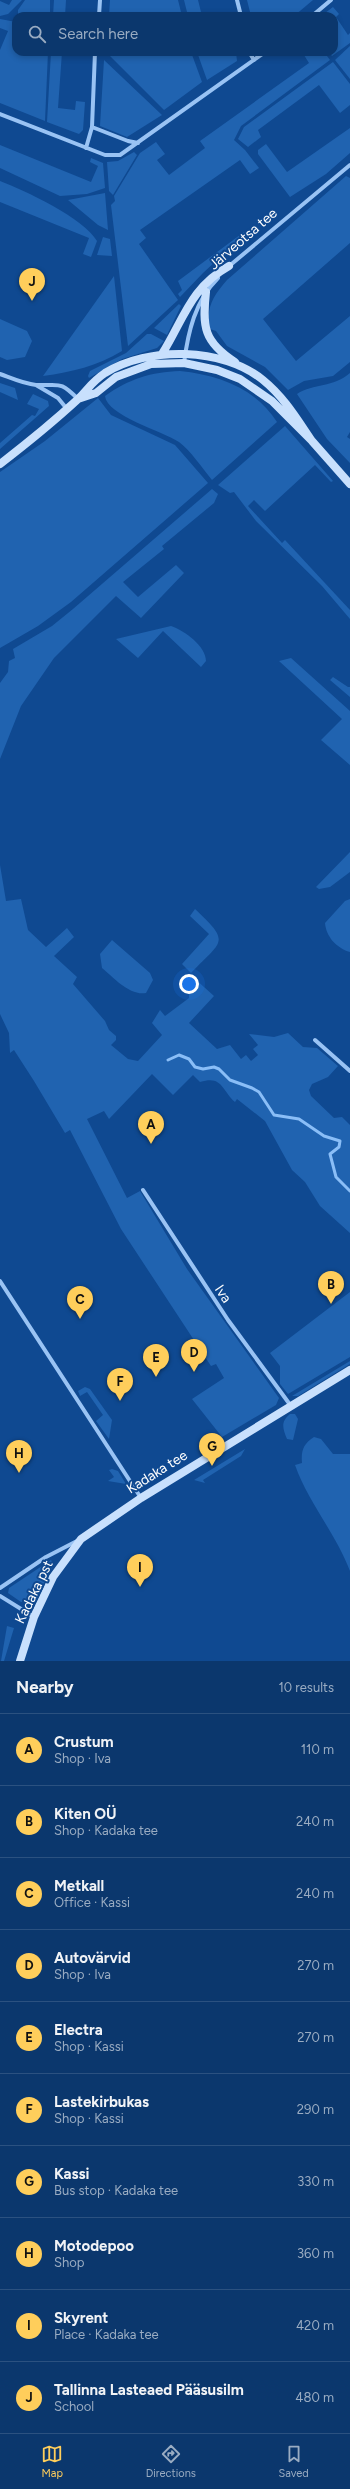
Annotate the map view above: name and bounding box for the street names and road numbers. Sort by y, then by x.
street label: Järveotsa tee [205,205,281,273]
street label: Iva [211,1282,235,1306]
street label: Kadaka tee [123,1446,191,1497]
street label: Kadaka pst [11,1558,57,1626]

